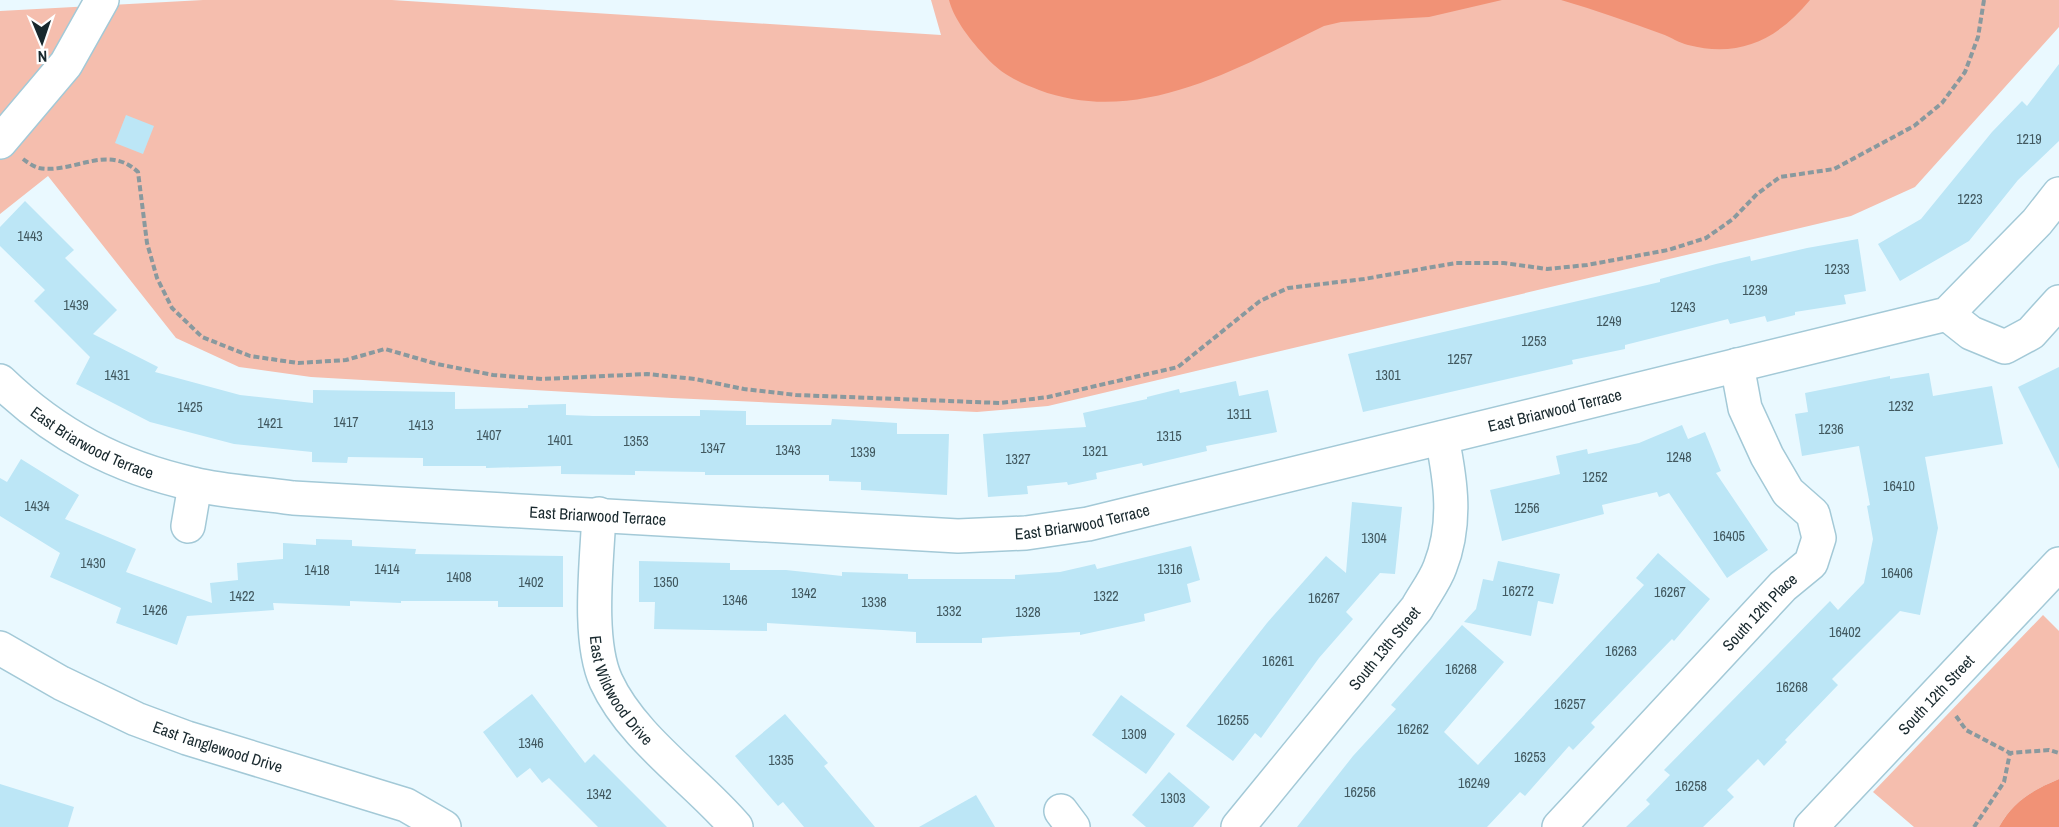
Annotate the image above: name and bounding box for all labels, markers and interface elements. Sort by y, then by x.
north arrow [12,12,72,72]
text: N [37,46,48,68]
house number: 1219 [2016,130,2042,148]
house number: 1223 [1957,190,1983,208]
house number: 1443 [17,227,43,245]
house number: 1233 [1824,260,1850,278]
house number: 1239 [1742,281,1768,299]
house number: 1439 [63,296,89,314]
house number: 1243 [1670,298,1696,316]
house number: 1249 [1596,312,1622,330]
house number: 1253 [1521,332,1547,350]
house number: 1257 [1447,350,1473,368]
house number: 1431 [104,366,130,384]
house number: 1301 [1375,366,1401,384]
street label: East Briarwood Terrace [1486,383,1624,437]
house number: 1232 [1888,397,1914,415]
house number: 1425 [177,398,203,416]
street label: East Briarwood Terrace [26,401,157,484]
house number: 1311 [1227,405,1252,423]
house number: 1417 [333,413,359,431]
house number: 1421 [257,414,283,432]
house number: 1413 [408,416,434,434]
house number: 1236 [1818,420,1844,438]
house number: 1407 [476,426,502,444]
house number: 1315 [1156,427,1182,445]
house number: 1401 [547,431,573,449]
house number: 1353 [623,432,649,450]
house number: 1347 [700,439,726,457]
house number: 1343 [775,441,801,459]
house number: 1321 [1082,442,1108,460]
house number: 1339 [850,443,876,461]
house number: 1248 [1666,448,1692,466]
house number: 1327 [1005,450,1031,468]
house number: 1252 [1582,468,1608,486]
house number: 16410 [1883,477,1915,495]
house number: 1434 [24,497,50,515]
street label: East Briarwood Terrace [1014,498,1152,544]
house number: 1256 [1514,499,1540,517]
street label: East Briarwood Terrace [529,501,667,530]
house number: 16405 [1713,527,1745,545]
house number: 1304 [1361,529,1387,547]
house number: 1430 [80,554,106,572]
house number: 1414 [374,560,400,578]
house number: 1316 [1157,560,1183,578]
house number: 1418 [304,561,330,579]
house number: 16406 [1881,564,1913,582]
house number: 1408 [446,568,472,586]
street label: South 12th Place [1717,568,1802,656]
house number: 1402 [518,573,544,591]
house number: 1350 [653,573,679,591]
house number: 16272 [1502,582,1534,600]
house number: 16267 [1654,583,1686,601]
house number: 1342 [791,584,817,602]
house number: 1422 [229,587,255,605]
house number: 1322 [1093,587,1119,605]
house number: 16267 [1308,589,1340,607]
house number: 1346 [722,591,748,609]
house number: 1338 [861,593,887,611]
house number: 1426 [142,601,168,619]
street label: South 13th Street [1343,601,1425,695]
house number: 1332 [936,602,962,620]
house number: 1328 [1015,603,1041,621]
house number: 16402 [1829,623,1861,641]
street label: East Wildwood Drive [585,635,658,750]
house number: 16263 [1605,642,1637,660]
street label: South 12th Street [1893,650,1979,739]
house number: 16261 [1262,652,1295,670]
house number: 16268 [1445,660,1477,678]
house number: 16268 [1776,678,1808,696]
house number: 16257 [1554,695,1586,713]
house number: 16255 [1217,711,1249,729]
street label: East Tanglewood Drive [150,715,285,778]
house number: 16262 [1397,720,1429,738]
house number: 1309 [1121,725,1147,743]
house number: 1346 [518,734,544,752]
house number: 16253 [1514,748,1546,766]
house number: 1335 [768,751,794,769]
house number: 16249 [1458,774,1490,792]
house number: 16258 [1675,777,1707,795]
house number: 16256 [1344,783,1376,801]
house number: 1342 [586,785,612,803]
house number: 1303 [1160,789,1186,807]

